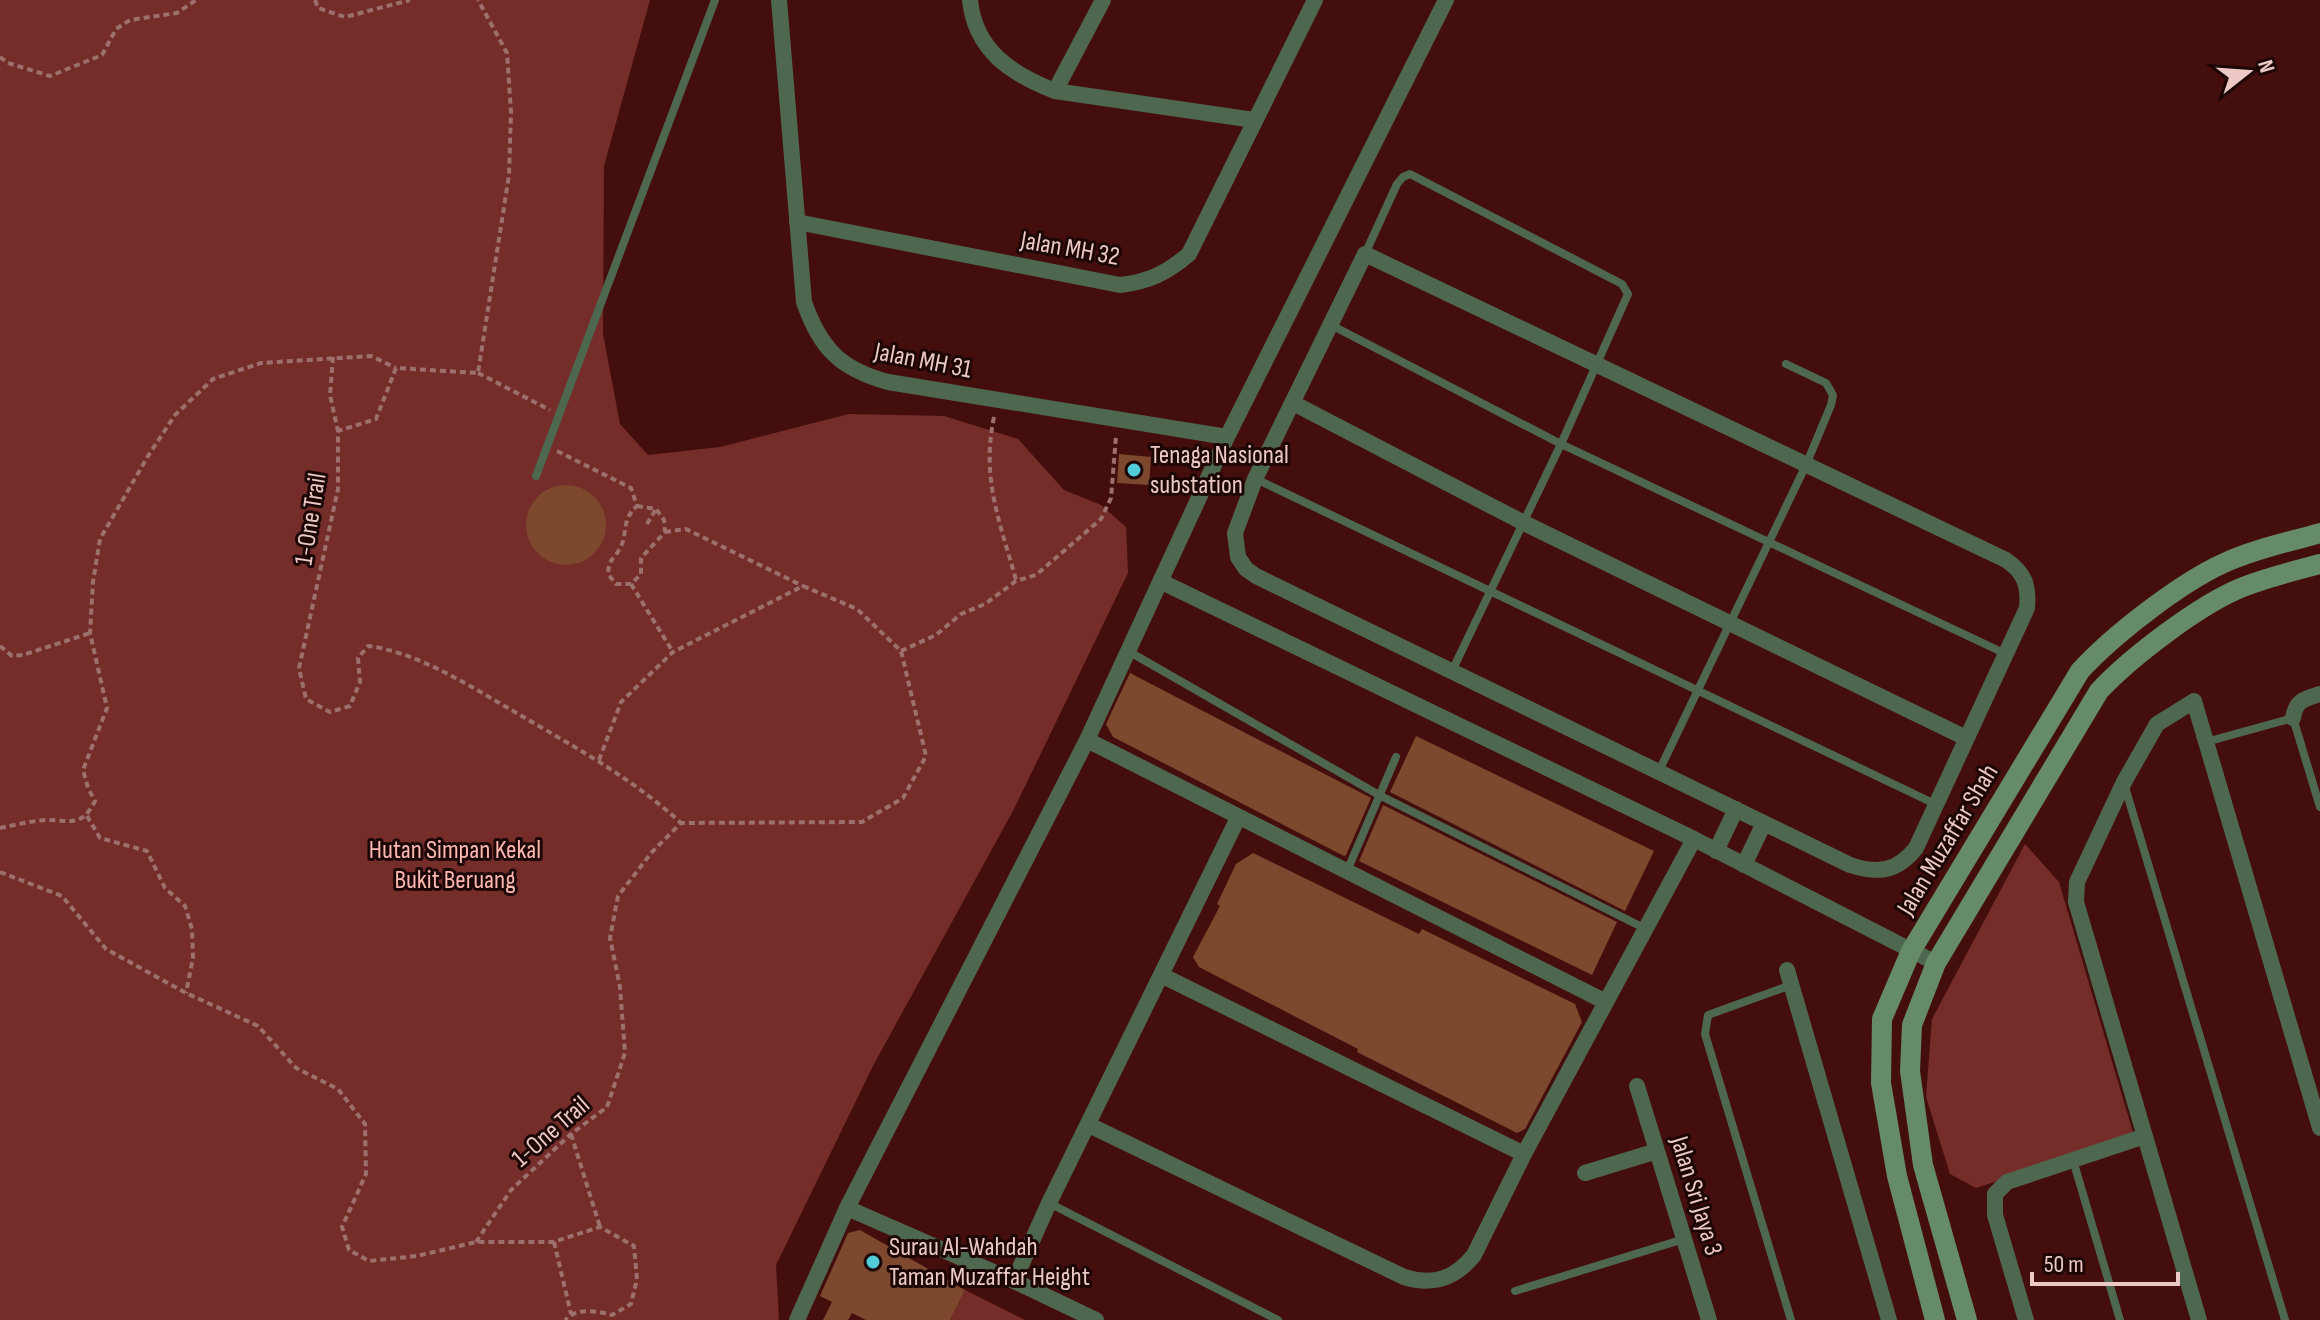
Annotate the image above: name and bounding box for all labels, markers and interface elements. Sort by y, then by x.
north arrow [2208,32,2288,112]
text: N [2251,57,2280,76]
street label: Jalan MH 32 [1017,225,1122,273]
street label: Jalan MH 31 [871,336,974,386]
place label: Tenaga Nasional substation [1150,440,1289,501]
marker: Tenaga Nasional substation [1125,461,1143,479]
street label: 1-One Trail [288,471,334,567]
street label: Jalan Muzaffar Shah [1890,759,2005,922]
park label: Hutan Simpan Kekal Bukit Beruang [369,835,541,896]
street label: 1-One Trail [506,1090,596,1174]
street label: Jalan Sri Jaya 3 [1663,1132,1729,1259]
place label: Surau Al-Wahdah Taman Muzaffar Height [889,1232,1090,1293]
scale bar [2032,1236,2178,1286]
text: 50 m [2044,1250,2084,1279]
marker: Surau Al-Wahdah Taman Muzaffar Height [864,1253,882,1271]

